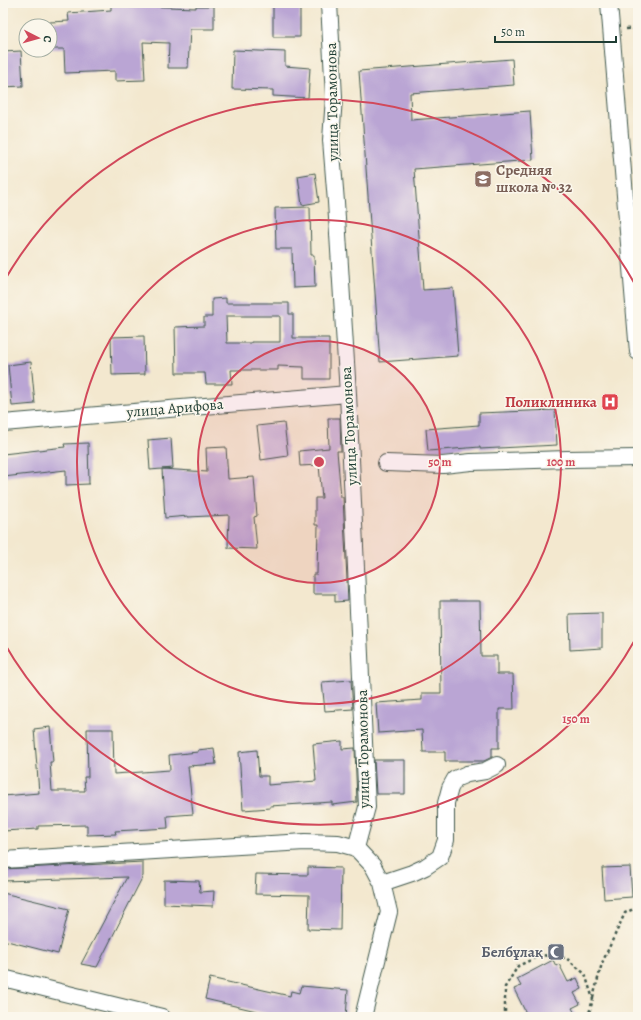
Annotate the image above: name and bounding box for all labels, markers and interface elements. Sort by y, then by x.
north arrow [18,18,58,58]
scale bar [495,18,616,44]
text: 50 m [501,24,525,40]
text: С [40,35,55,43]
street label: улица Торамонова [321,42,343,163]
place label: Средняя школа № 32 [496,160,573,197]
school or university icon: Средняя школа № 32 [473,169,493,189]
street label: улица Торамонова [336,366,362,487]
place label: Поликлиника [505,392,598,412]
hospital icon: Поликлиника [600,392,620,412]
street label: улица Арифова [125,394,224,422]
text: 50 m [428,454,452,470]
text: 100 m [547,454,575,470]
centre of rings [312,455,326,469]
street label: улица Торамонова [352,689,374,810]
text: 150 m [562,711,590,727]
place label: Белбұлақ [481,942,543,962]
mosque icon: Белбұлақ [546,942,566,962]

